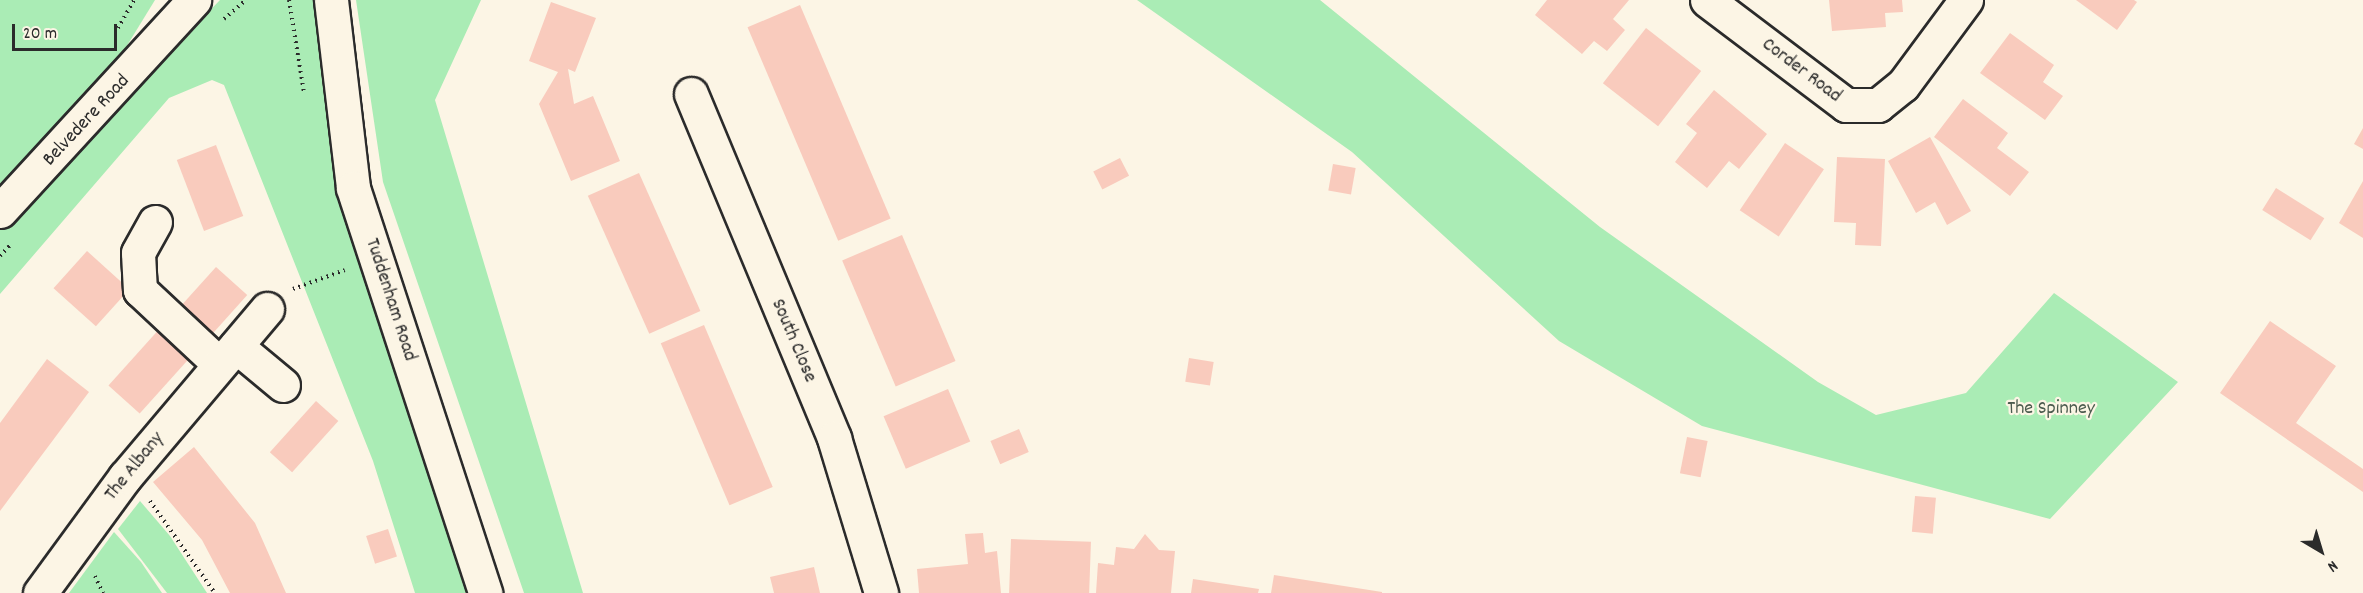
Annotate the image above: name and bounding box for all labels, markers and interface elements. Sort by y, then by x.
scale bar [15,12,120,50]
text: 20 m [23,22,57,47]
street label: Corder Road [1756,33,1846,109]
street label: Belvedere Road [38,70,136,172]
street label: Tuddenham Road [359,236,421,364]
street label: South Close [765,296,821,386]
park label: The Spinney [2007,397,2095,421]
street label: The Albany [100,428,170,506]
north arrow [2291,521,2351,581]
text: N [2322,554,2343,577]

